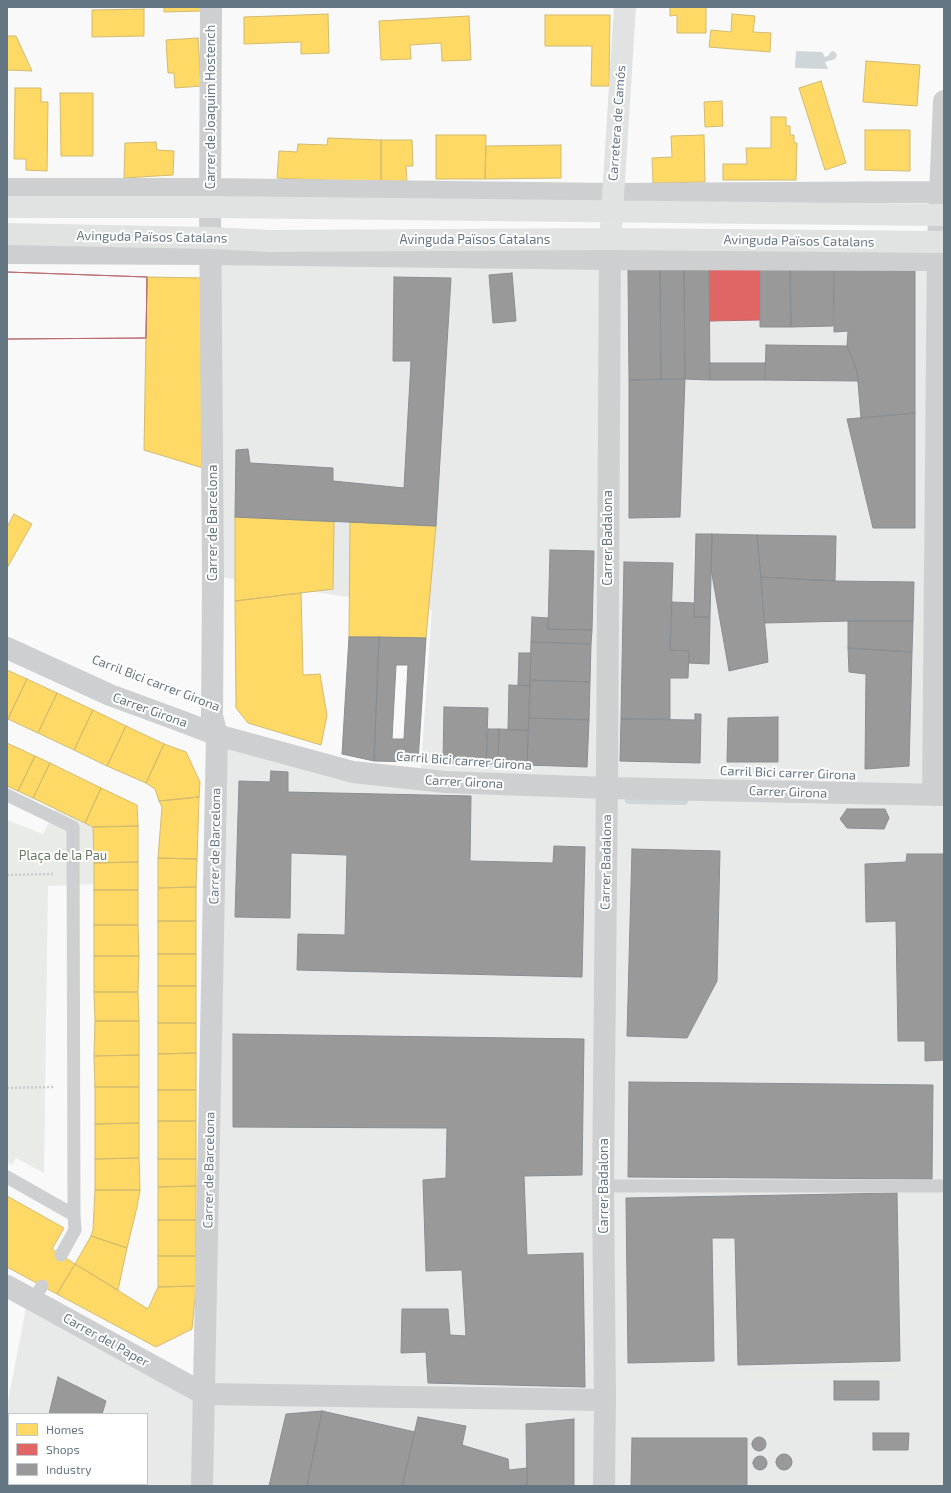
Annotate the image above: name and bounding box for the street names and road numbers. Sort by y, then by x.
street label: Carrer de Joaquim Hostench [203,25,219,189]
street label: Carretera de Camós [605,64,629,182]
street label: Avinguda Països Catalans [76,228,228,246]
street label: Avinguda Països Catalans [400,232,550,248]
street label: Avinguda Països Catalans [723,232,875,250]
street label: Carrer de Barcelona [205,465,221,581]
street label: Carrer Badalona [600,490,616,586]
street label: Carril Bici carrer Girona [90,651,222,715]
street label: Carrer Girona [110,689,190,731]
street label: Carril Bici carrer Girona [396,748,532,774]
street label: Carril Bici carrer Girona [720,763,856,783]
street label: Carrer Girona [424,772,504,792]
street label: Carrer Girona [749,783,827,801]
street label: Carrer de Barcelona [206,788,224,904]
street label: Carrer Badalona [597,814,615,910]
street label: Carrer de Barcelona [200,1112,218,1228]
street label: Carrer Badalona [596,1138,612,1234]
street label: Carrer del Paper [60,1310,152,1370]

